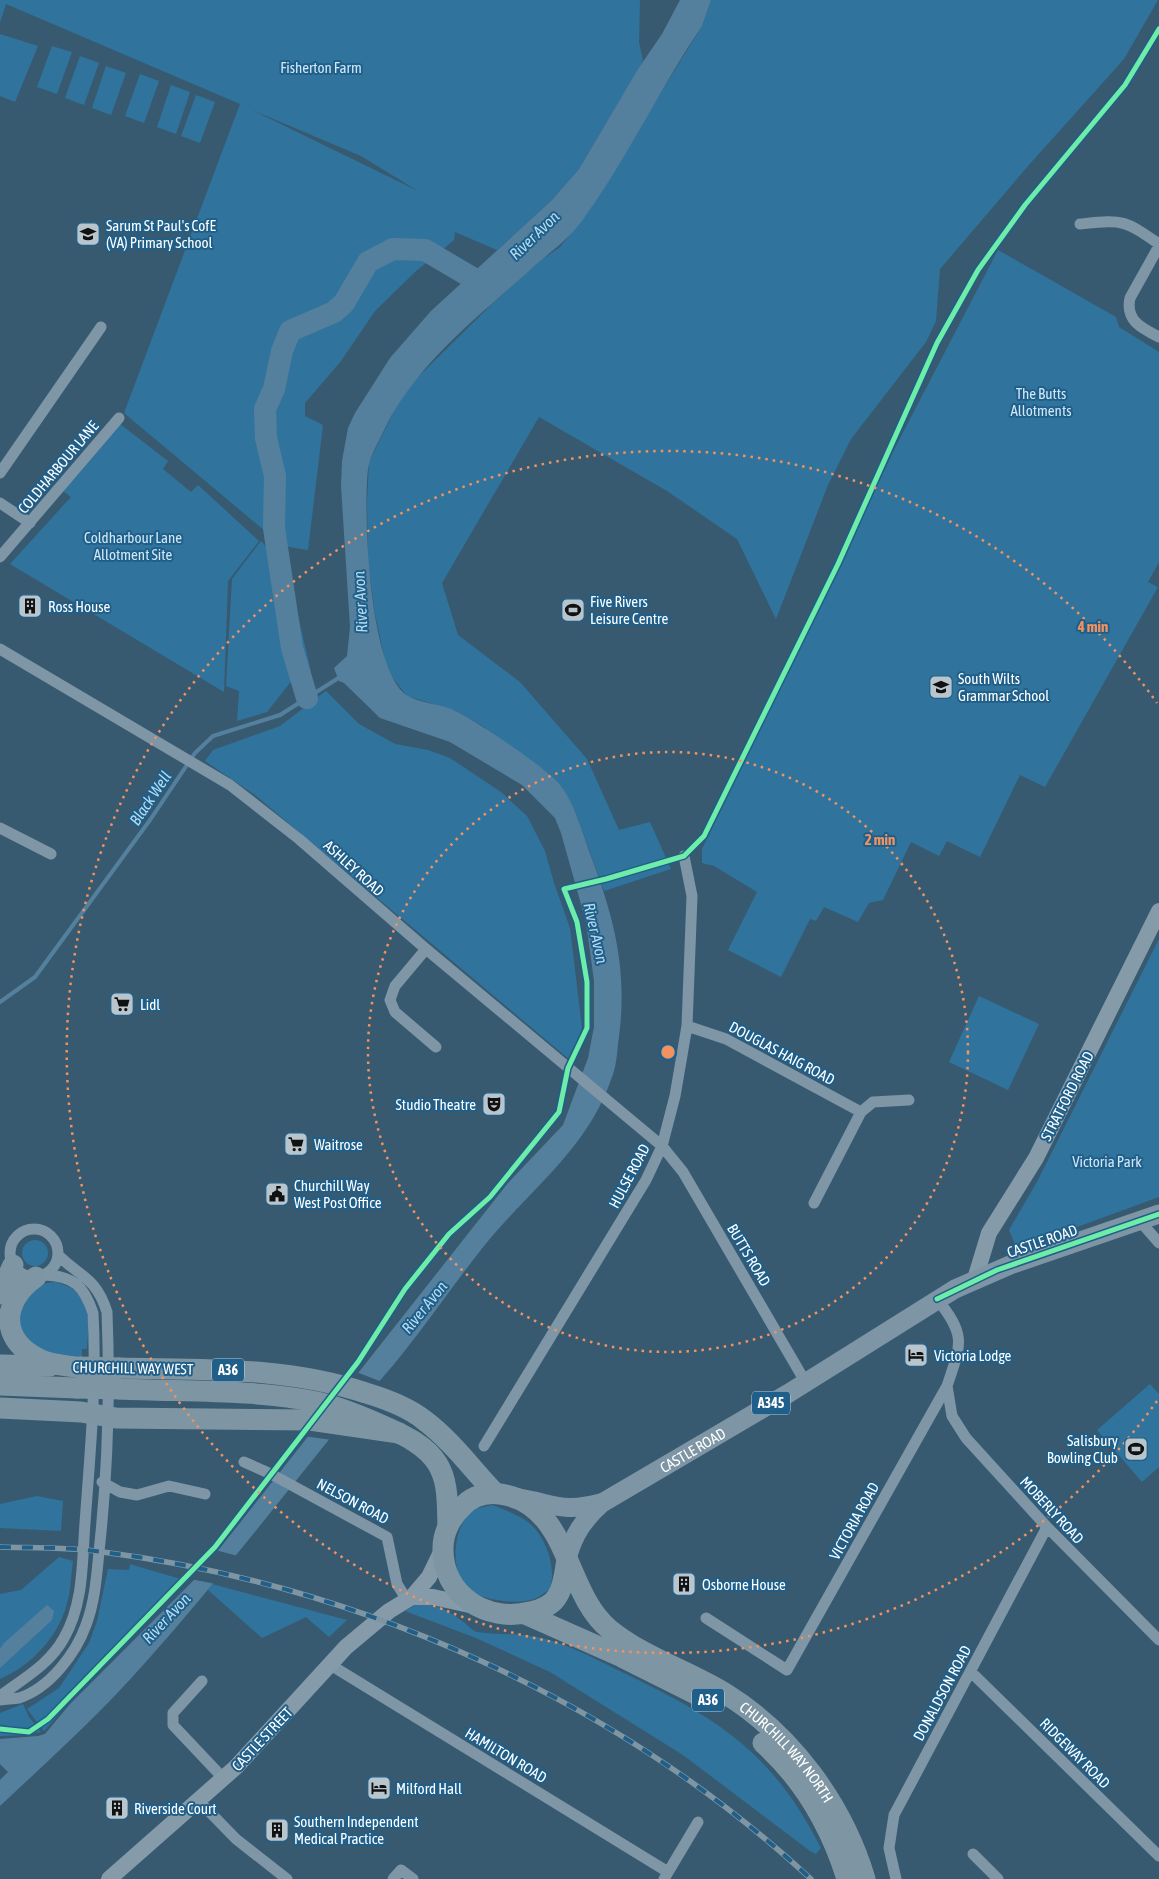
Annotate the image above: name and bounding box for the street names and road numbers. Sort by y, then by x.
street label: COLDHARBOUR LANE [14,417,102,517]
street label: ASHLEY ROAD [320,837,388,899]
street label: DOUGLAS HAIG ROAD [726,1018,838,1088]
street label: STRATFORD ROAD [1037,1048,1097,1144]
street label: HULSE ROAD [605,1141,653,1211]
street label: BUTTS ROAD [724,1221,774,1289]
street label: CASTLE ROAD [1005,1221,1079,1261]
street label: CHURCHILL WAY WEST [73,1358,194,1378]
road number: A36 [212,1358,244,1382]
road number: A345 [752,1392,790,1415]
street label: CASTLE ROAD [657,1424,728,1476]
street label: MOBERLY ROAD [1017,1473,1087,1547]
street label: NELSON ROAD [314,1475,392,1527]
street label: VICTORIA ROAD [826,1479,882,1563]
street label: DONALDSON ROAD [910,1642,974,1744]
road number: A36 [692,1688,724,1712]
street label: CHURCHILL WAY NORTH [737,1698,837,1805]
street label: CASTLE STREET [228,1703,296,1774]
street label: RIDGEWAY ROAD [1037,1715,1113,1791]
street label: HAMILTON ROAD [462,1724,550,1786]

